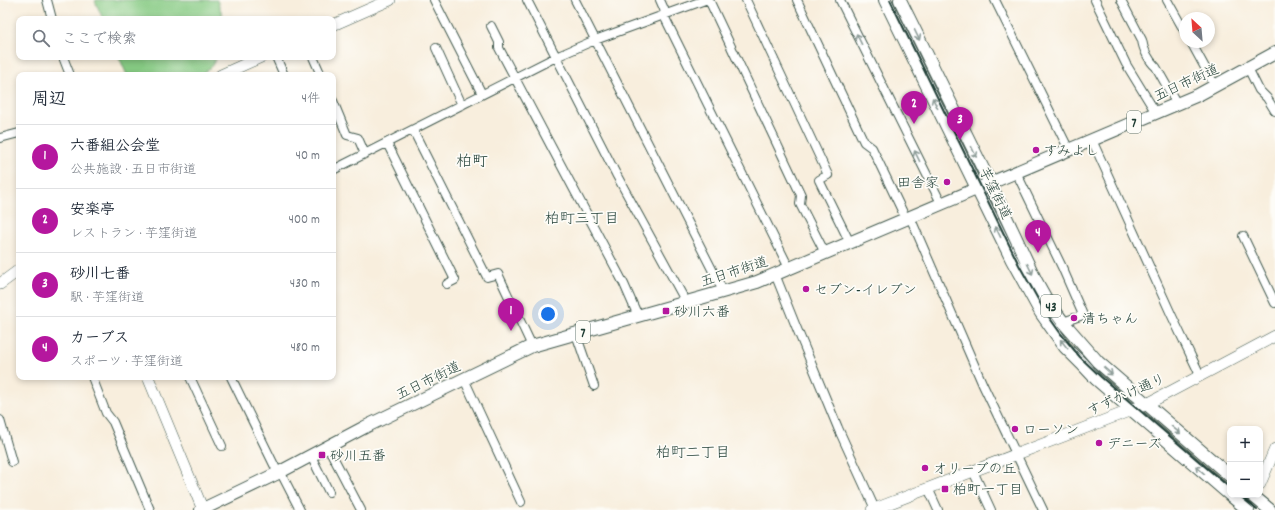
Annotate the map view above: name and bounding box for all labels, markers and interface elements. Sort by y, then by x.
north arrow [1179,12,1215,48]
search box [16,16,336,60]
icon: search [30,27,52,49]
text: ここで検索 [62,29,137,51]
one-way arrow [914,29,921,41]
one-way arrow [855,34,863,46]
street label: 五日市街道 [1151,60,1223,108]
text: 周辺 [32,89,66,113]
text: 4件 [302,90,320,109]
pin: 2 [901,91,927,124]
one-way arrow [931,97,938,109]
pin: 3 [947,107,973,140]
road number: 7 [1127,111,1141,133]
text: 六番組公会堂 [70,136,160,158]
place label: すみよし [1044,142,1099,162]
one-way arrow [971,145,978,157]
marker: すみよし [1031,145,1041,155]
text: 1 [44,147,46,166]
text: 40 m [296,147,320,166]
one-way arrow [913,150,920,162]
district label: 柏町 [456,151,488,174]
text: 公共施設 · 五日市街道 [70,161,196,180]
street label: 芋窪街道 [973,164,1015,223]
place label: 田舎家 [897,174,939,194]
marker: 田舎家 [942,177,952,187]
text: 安楽亭 [70,200,115,222]
district label: 柏町三丁目 [544,209,620,231]
text: 2 [42,211,48,230]
text: 400 m [289,211,320,230]
pin: 4 [1025,220,1051,253]
text: レストラン · 芋窪街道 [70,225,197,244]
one-way arrow [994,227,1001,239]
street label: 五日市街道 [698,253,771,293]
one-way arrow [1027,262,1034,274]
text: 砂川七番 [70,264,130,286]
text: 3 [42,275,48,294]
text: 430 m [290,275,320,294]
place label: セブン-イレブン [814,281,917,301]
marker: セブン-イレブン [801,284,811,294]
text: 駅 · 芋窪街道 [70,289,144,308]
road number: 43 [1041,295,1061,317]
pin: 1 [498,298,524,331]
place label: 砂川六番 [674,303,730,323]
your location [538,304,558,324]
marker: 砂川六番 [661,306,671,316]
place label: 清ちゃん [1082,310,1138,330]
marker: 清ちゃん [1069,313,1079,323]
road number: 7 [576,321,590,343]
text: カーブス [70,328,129,350]
text: 4 [42,339,48,358]
text: 480 m [290,339,320,358]
one-way arrow [1059,339,1068,350]
text: スポーツ · 芋窪街道 [70,353,183,372]
street label: 五日市街道 [393,357,465,406]
one-way arrow [1103,367,1113,376]
street label: すずかけ通り [1084,370,1169,422]
place label: ローソン [1023,421,1079,441]
marker: ローソン [1010,424,1020,434]
one-way arrow [1171,426,1181,435]
map controls [1227,426,1263,498]
button: + [1227,426,1263,462]
place label: デニーズ [1107,435,1161,455]
marker: デニーズ [1094,438,1104,448]
district label: 柏町二丁目 [655,443,731,465]
place label: 砂川五番 [330,447,386,467]
marker: 砂川五番 [317,450,327,460]
place label: オリーブの丘 [933,460,1016,480]
button: − [1227,462,1263,498]
marker: オリーブの丘 [920,463,930,473]
one-way arrow [1195,465,1206,474]
place label: 柏町一丁目 [953,481,1023,501]
marker: 柏町一丁目 [940,484,950,494]

